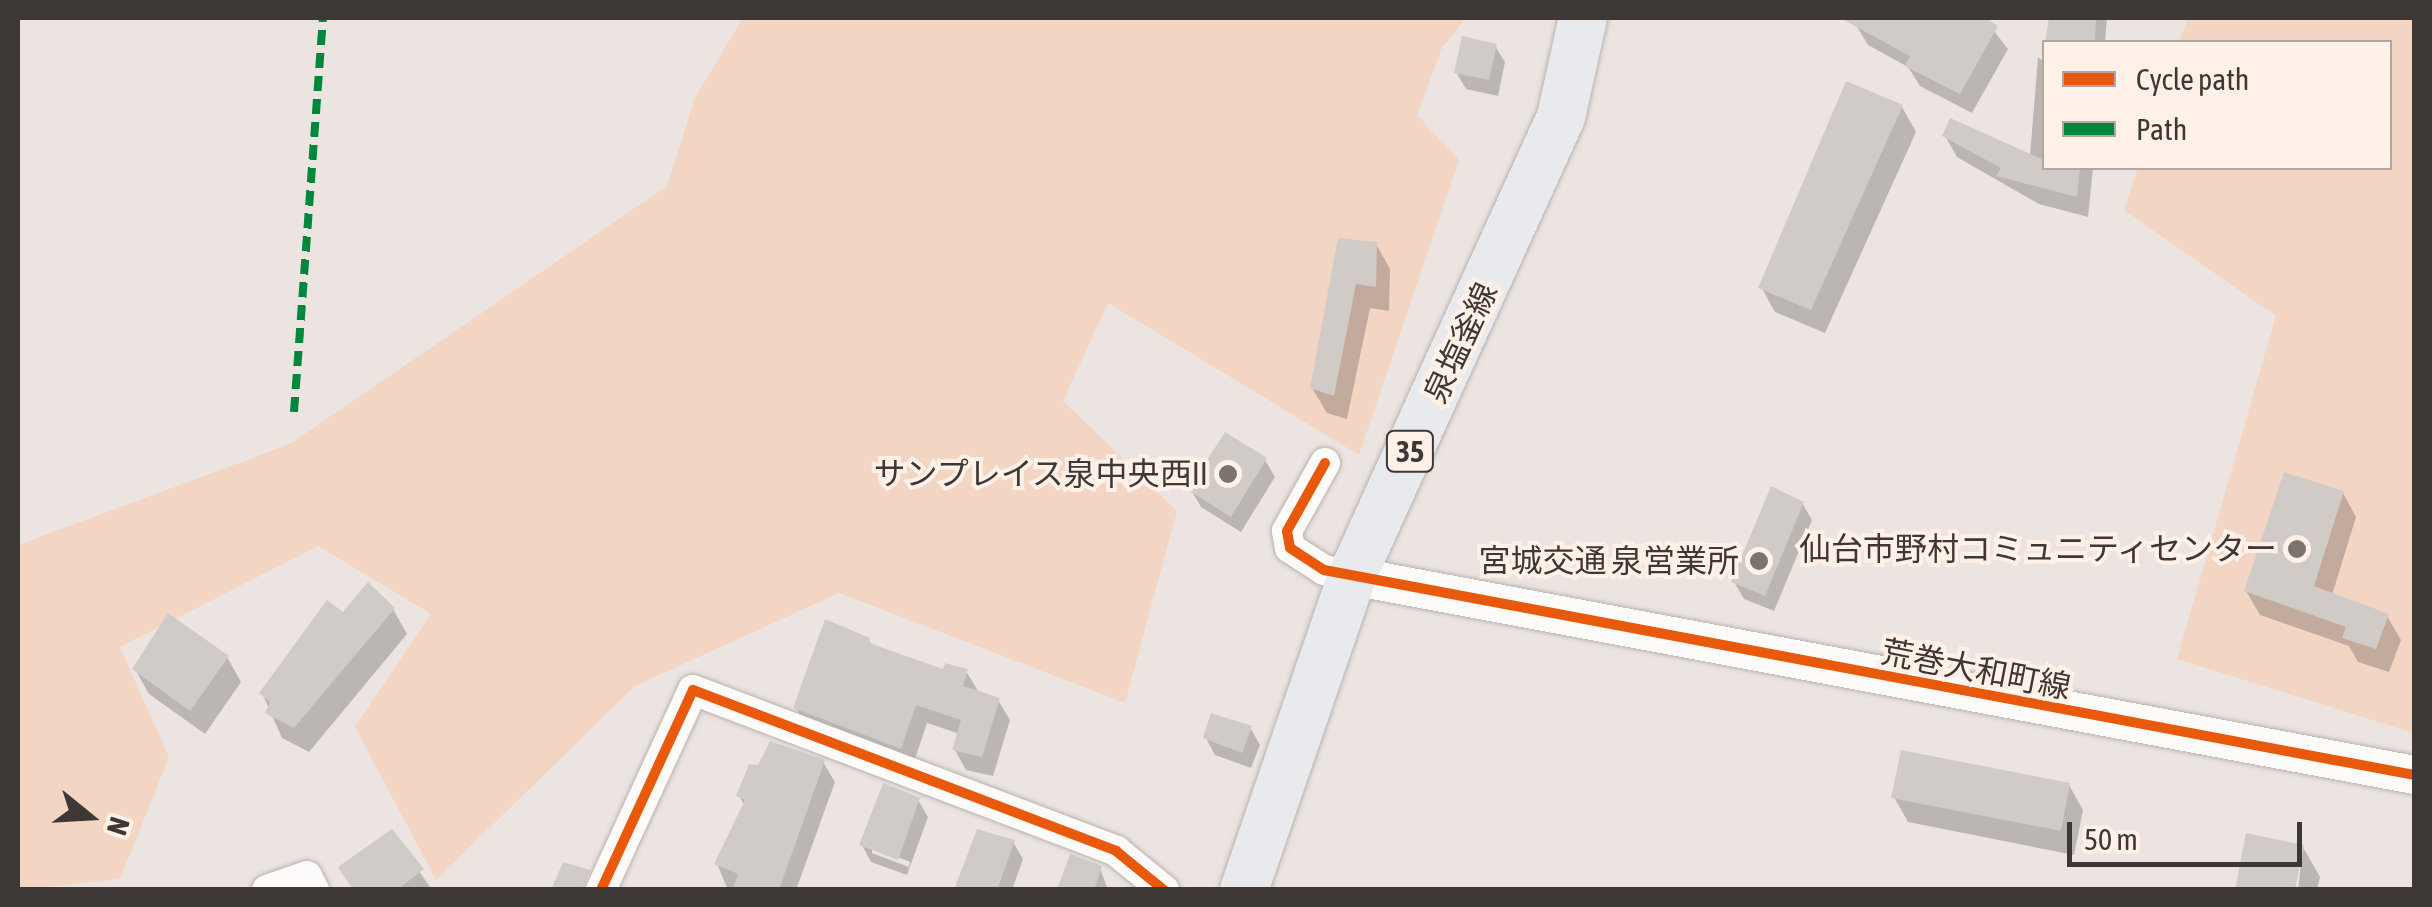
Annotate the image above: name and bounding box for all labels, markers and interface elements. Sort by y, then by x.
legend [2042,40,2392,170]
text: Cycle path [2136,62,2249,96]
text: Path [2136,112,2187,146]
street label: 泉塩釜線 [1417,277,1505,409]
road number: 35 [1385,426,1435,476]
place label: サンプレイス泉中央西II [872,455,1208,493]
marker: サンプレイス泉中央西II [1217,463,1239,485]
place label: 仙台市野村コミュニティセンター [1797,530,2277,568]
marker: 仙台市野村コミュニティセンター [2286,538,2308,560]
place label: 宮城交通 泉営業所 [1479,542,1739,580]
marker: 宮城交通 泉営業所 [1748,550,1770,572]
street label: 荒巻大和町線 [1878,633,2074,707]
north arrow [40,767,140,867]
scale bar [2072,802,2307,864]
text: N [101,813,136,839]
text: 50 m [2084,822,2138,856]

